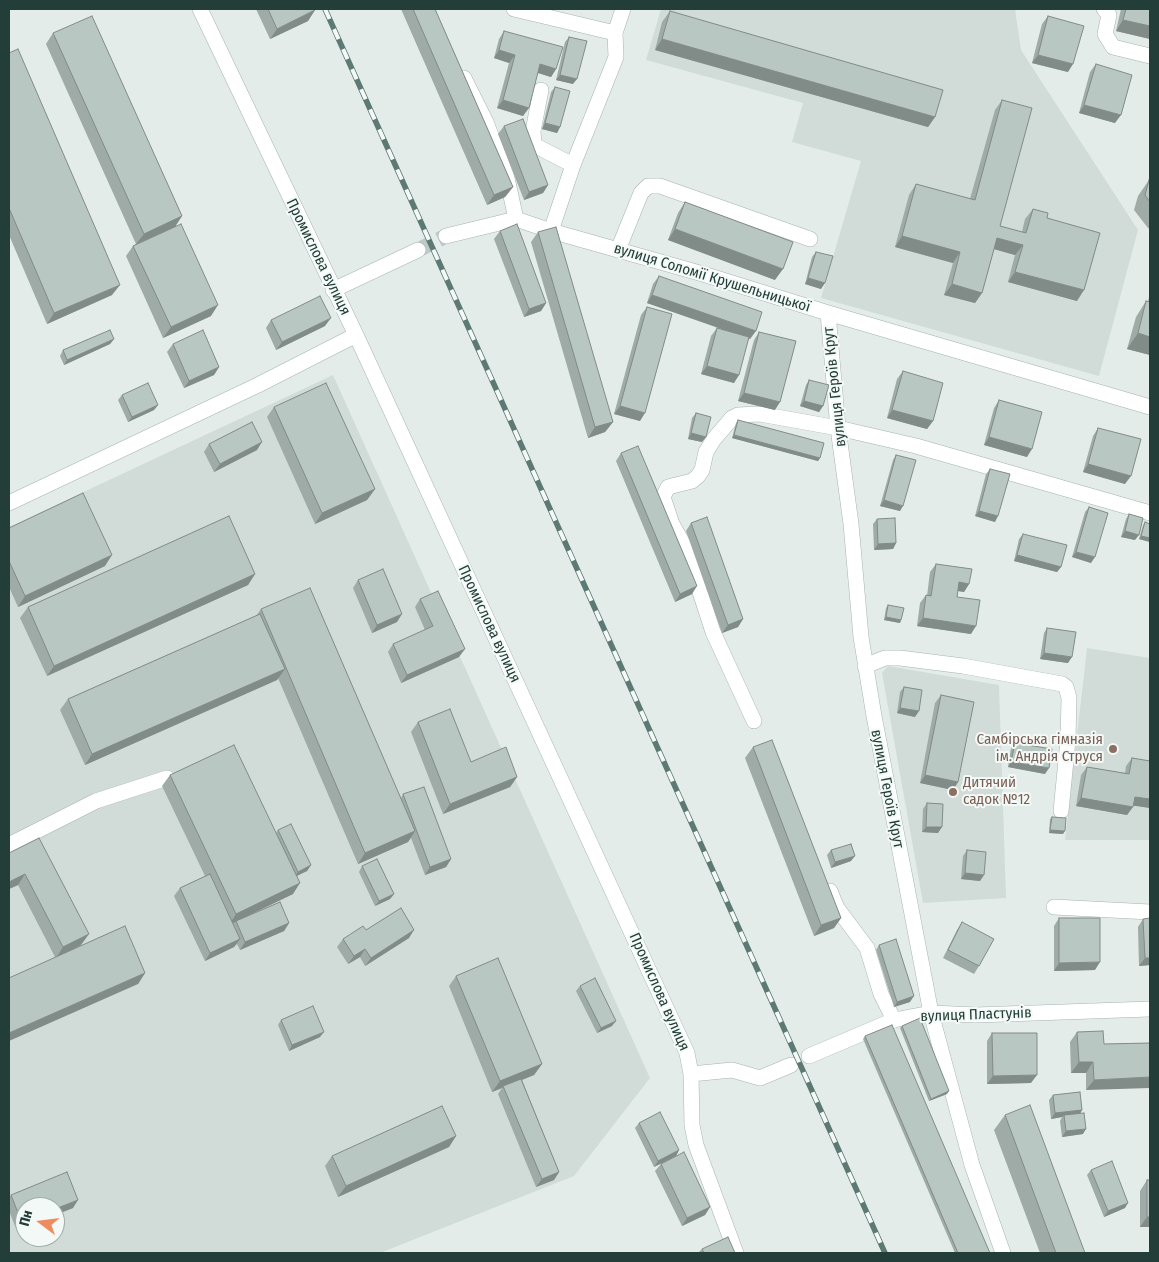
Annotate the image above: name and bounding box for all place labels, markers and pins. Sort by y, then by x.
place label: Самбірська гімназія ім. Андрія Струся [977,731,1103,766]
marker: Самбірська гімназія ім. Андрія Струся [1107,743,1119,755]
place label: Дитячий садок №12 [963,774,1030,809]
marker: Дитячий садок №12 [947,786,959,798]

